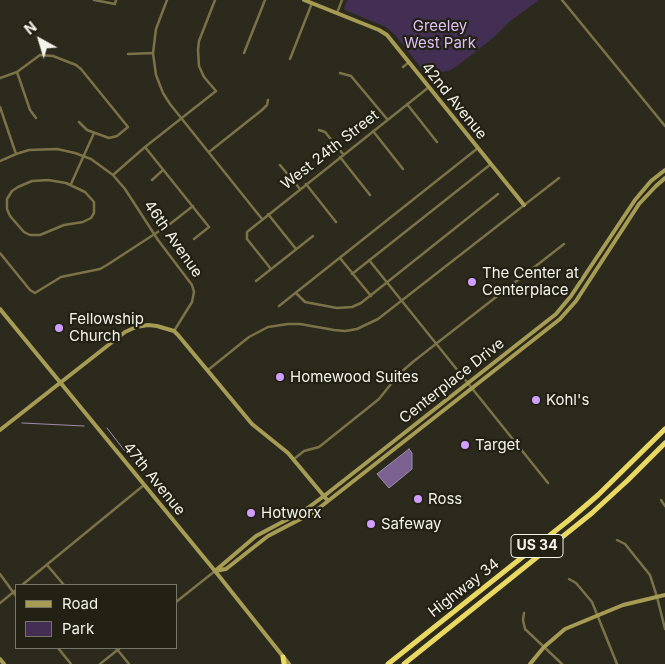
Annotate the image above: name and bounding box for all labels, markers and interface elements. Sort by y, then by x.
north arrow [15,15,65,65]
park label: Greeley West Park [404,17,476,52]
text: N [21,18,40,38]
street label: 42nd Avenue [417,59,491,143]
street label: West 24th Street [278,106,382,194]
street label: 46th Avenue [140,197,206,281]
place label: The Center at Centerplace [482,264,579,299]
marker: The Center at Centerplace [466,276,478,288]
place label: Fellowship Church [69,310,144,345]
marker: Fellowship Church [53,322,65,334]
street label: Centerplace Drive [396,335,508,427]
place label: Homewood Suites [290,368,419,386]
marker: Homewood Suites [274,371,286,383]
place label: Kohl's [546,391,589,409]
marker: Kohl's [530,394,542,406]
place label: Target [475,436,520,454]
street label: 47th Avenue [119,439,189,519]
marker: Target [459,439,471,451]
place label: Ross [428,490,462,508]
marker: Ross [412,493,424,505]
place label: Hotworx [261,504,321,522]
marker: Hotworx [245,507,257,519]
place label: Safeway [381,515,442,533]
marker: Safeway [365,518,377,530]
road number: US 34 [511,534,563,558]
street label: Highway 34 [425,555,503,621]
legend [15,584,178,649]
text: Road [62,594,98,613]
text: Park [62,619,94,638]

